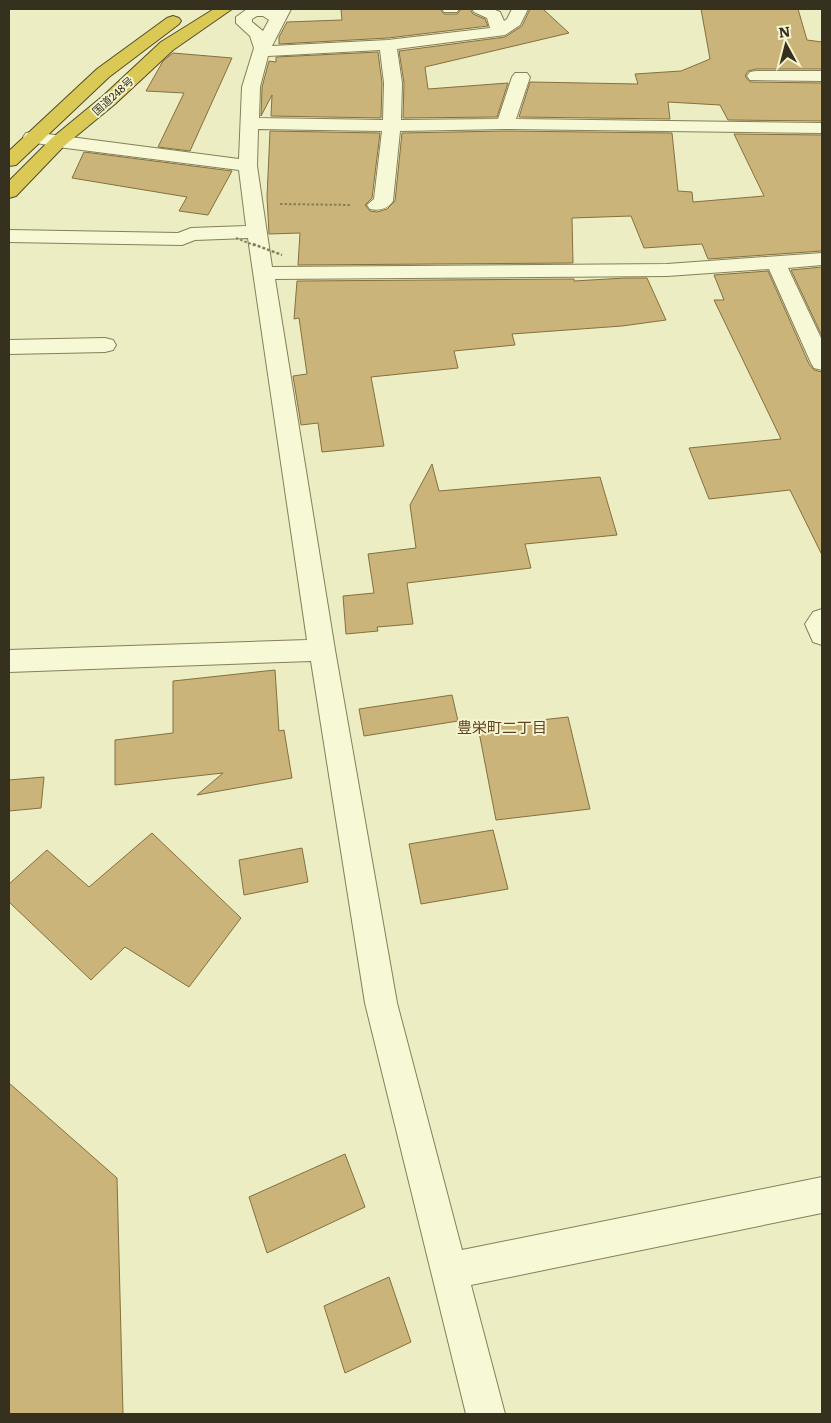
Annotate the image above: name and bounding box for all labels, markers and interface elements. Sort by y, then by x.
north arrow [761,20,811,70]
text: N [777,20,792,42]
street label: 国道248号 [88,72,137,118]
district label: 豊栄町二丁目 [457,715,547,738]

